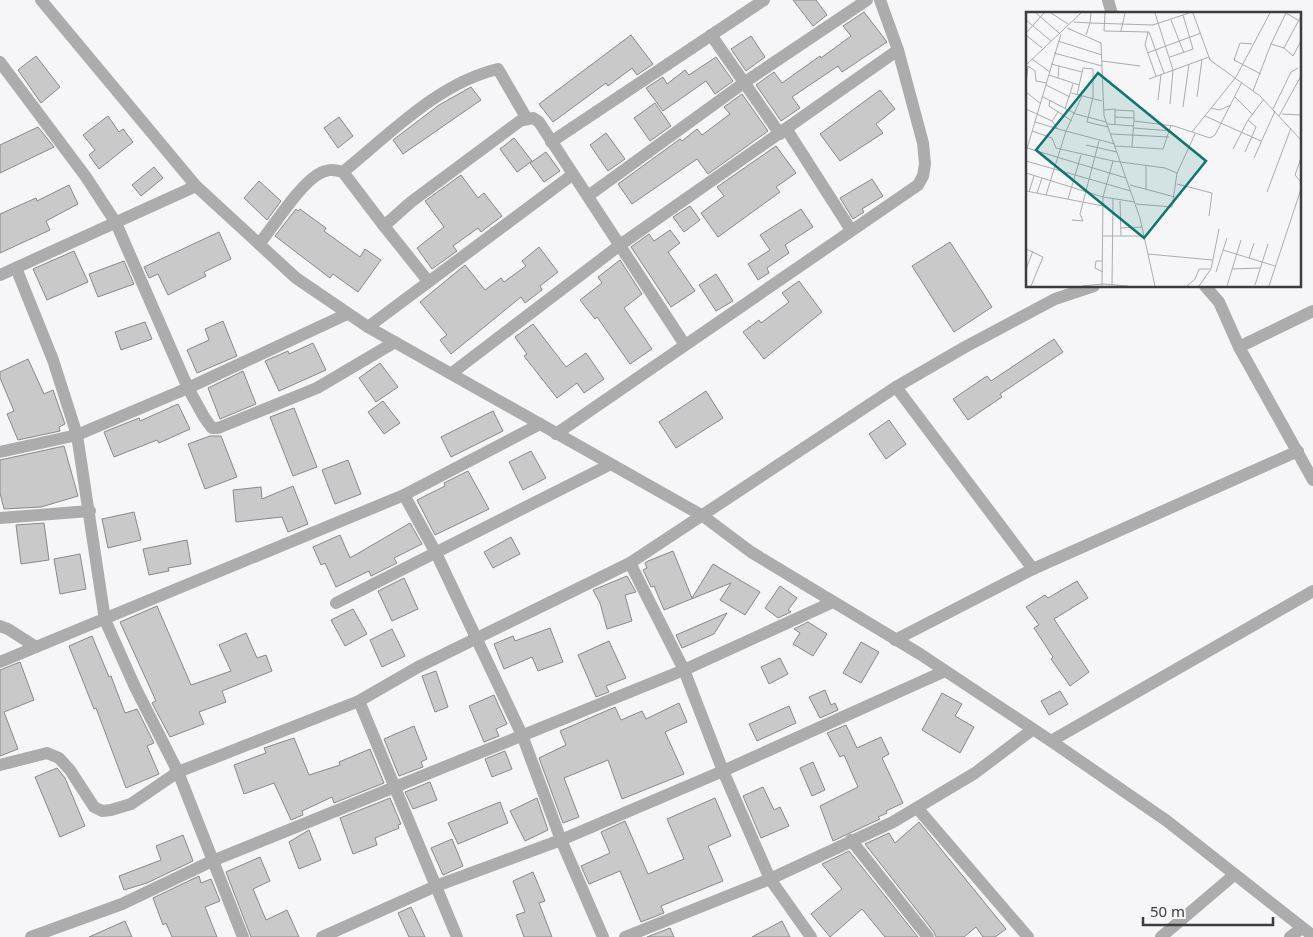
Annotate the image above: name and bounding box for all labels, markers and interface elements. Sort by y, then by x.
inset map [1026,12,1300,288]
scale bar [1143,894,1273,926]
text: 50 m [1150,901,1185,921]

